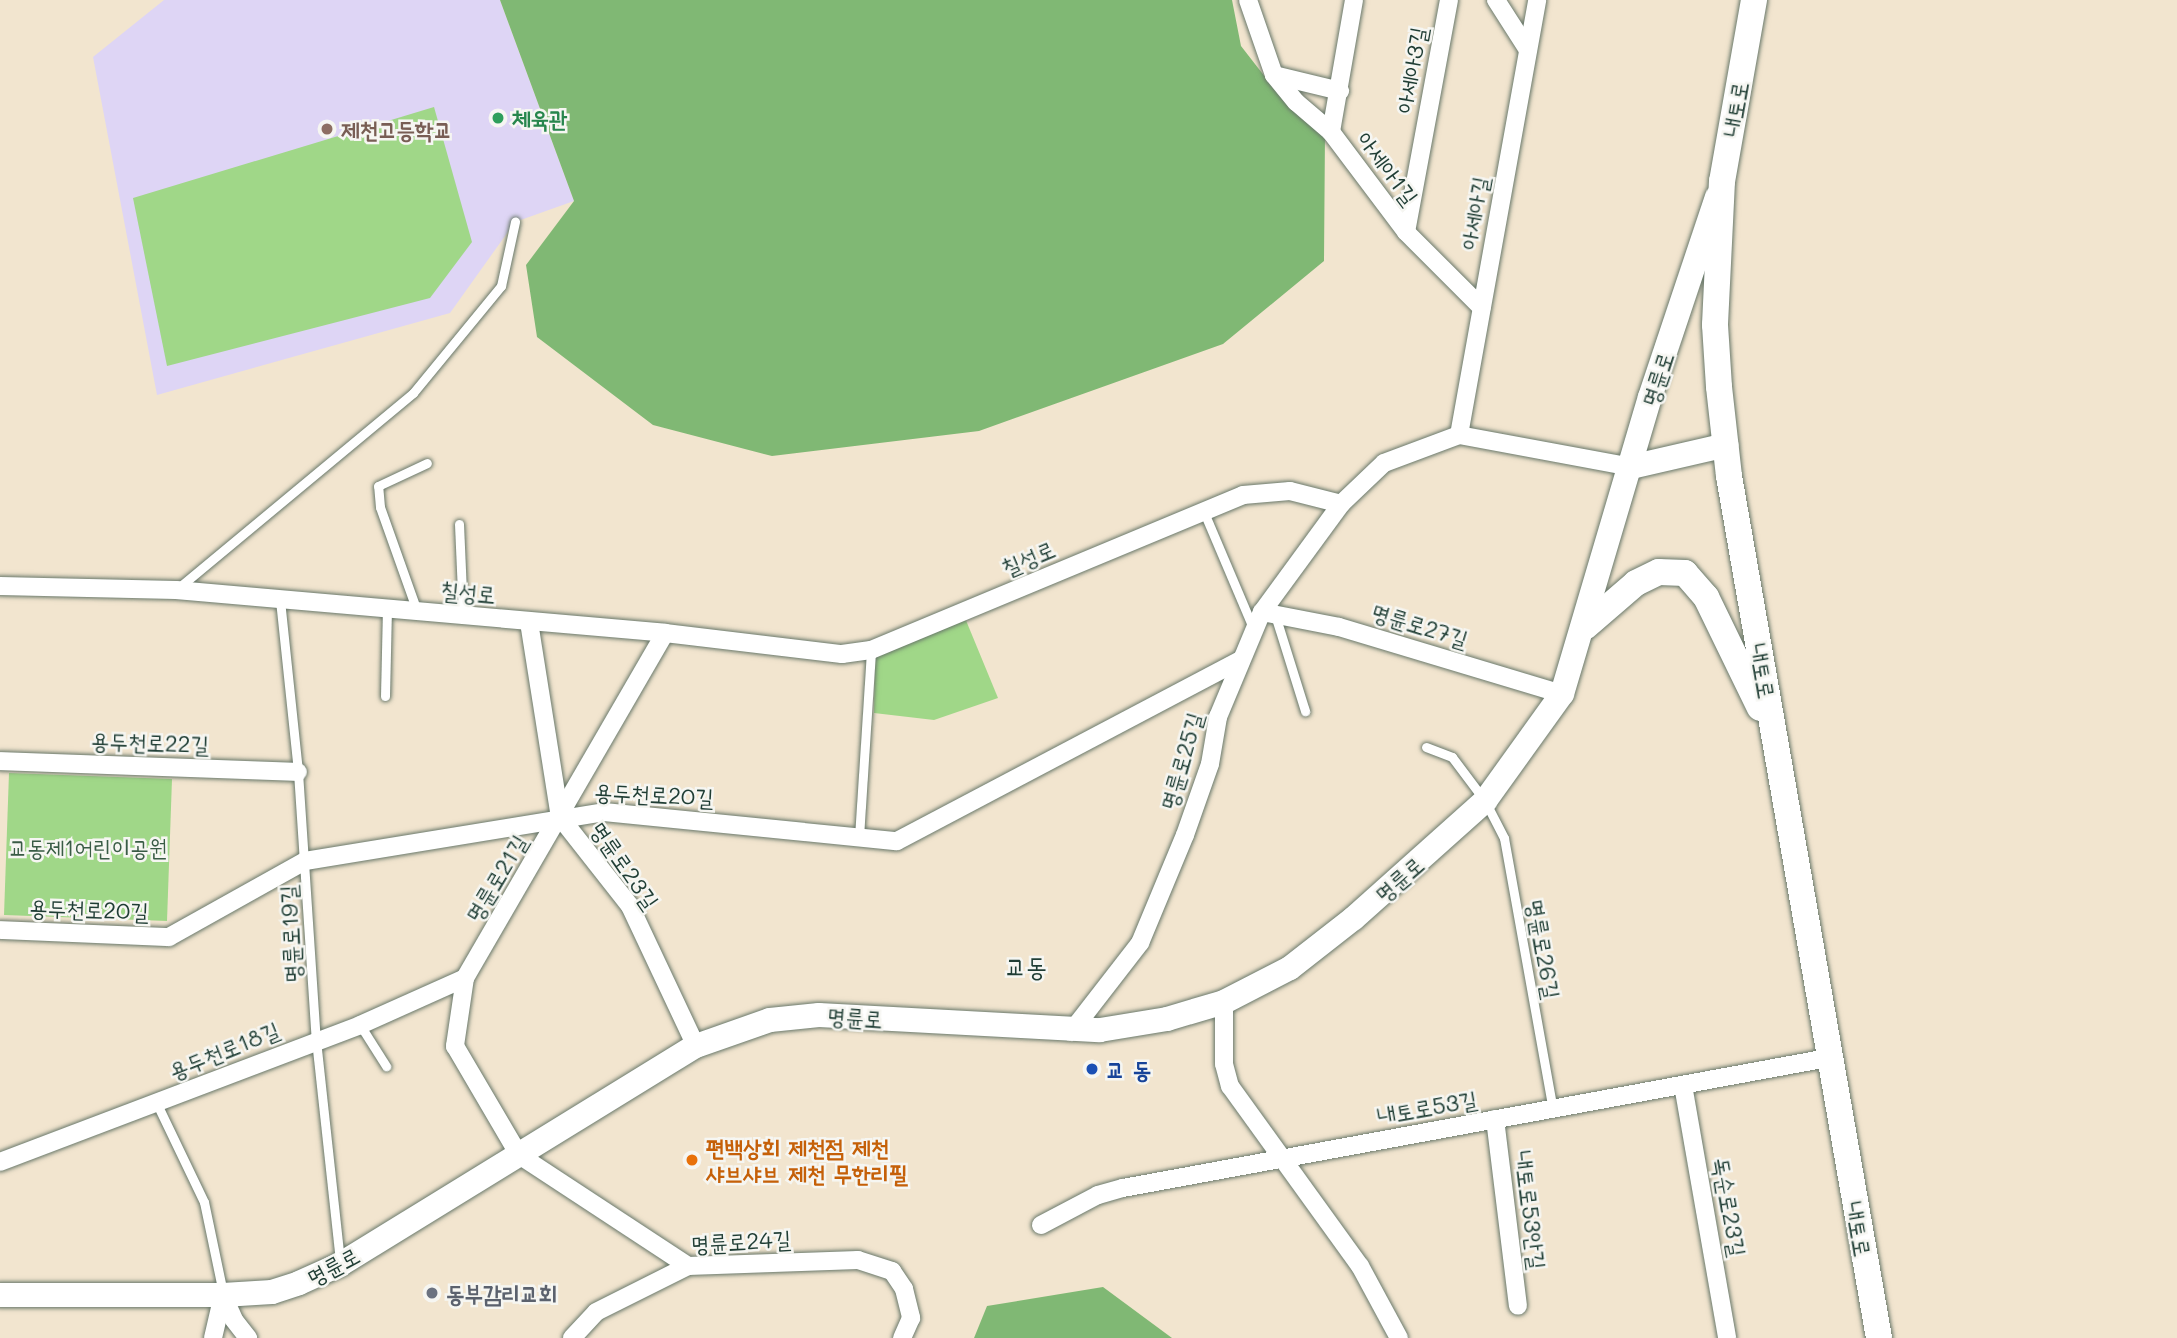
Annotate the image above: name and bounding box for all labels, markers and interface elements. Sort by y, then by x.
street label: 아세아3길 [1390,25,1432,115]
street label: 내토로 [1717,79,1753,139]
place label: 체육관 [512,104,568,132]
marker: 체육관 [490,110,506,126]
place label: 제천고등학교 [341,115,452,143]
marker: 제천고등학교 [319,121,335,137]
street label: 아세아1길 [1352,126,1424,210]
street label: 아세아길 [1454,174,1494,252]
street label: 명륜로 [1635,348,1679,410]
street label: 칠성로 [997,534,1059,582]
street label: 칠성로 [439,576,497,608]
street label: 명륜로27길 [1368,597,1472,653]
street label: 내토로 [1745,641,1781,701]
street label: 명륜로25길 [1154,709,1208,813]
street label: 용두천로22길 [90,726,210,758]
street label: 용두천로20길 [594,777,714,811]
street label: 명륜로23길 [585,816,665,914]
street label: 명륜로21길 [459,829,533,927]
park label: 교동제1어린이공원 [9,833,167,861]
street label: 명륜로 [1369,850,1429,908]
street label: 명륜로19길 [274,884,306,984]
street label: 용두천로20길 [29,893,149,925]
street label: 명륜로26길 [1522,897,1566,1001]
district label: 교동 [1005,951,1047,983]
street label: 명륜로 [826,1001,884,1033]
street label: 용두천로18길 [165,1015,283,1085]
place label: 교 동 [1106,1055,1151,1083]
marker: 교 동 [1084,1061,1100,1077]
street label: 내토로53길 [1375,1085,1479,1129]
place label: 편백상회 제천점 제천 샤브샤브 제천 무한리필 [706,1133,908,1187]
street label: 내토로53안길 [1510,1149,1552,1271]
marker: 편백상회 제천점 제천 샤브샤브 제천 무한리필 [684,1152,700,1168]
street label: 독순로23길 [1708,1155,1752,1259]
street label: 내토로 [1841,1199,1877,1259]
street label: 명륜로24길 [690,1225,792,1257]
street label: 명륜로 [302,1241,364,1291]
place label: 동부감리교회 [446,1279,557,1307]
marker: 동부감리교회 [424,1285,440,1301]

